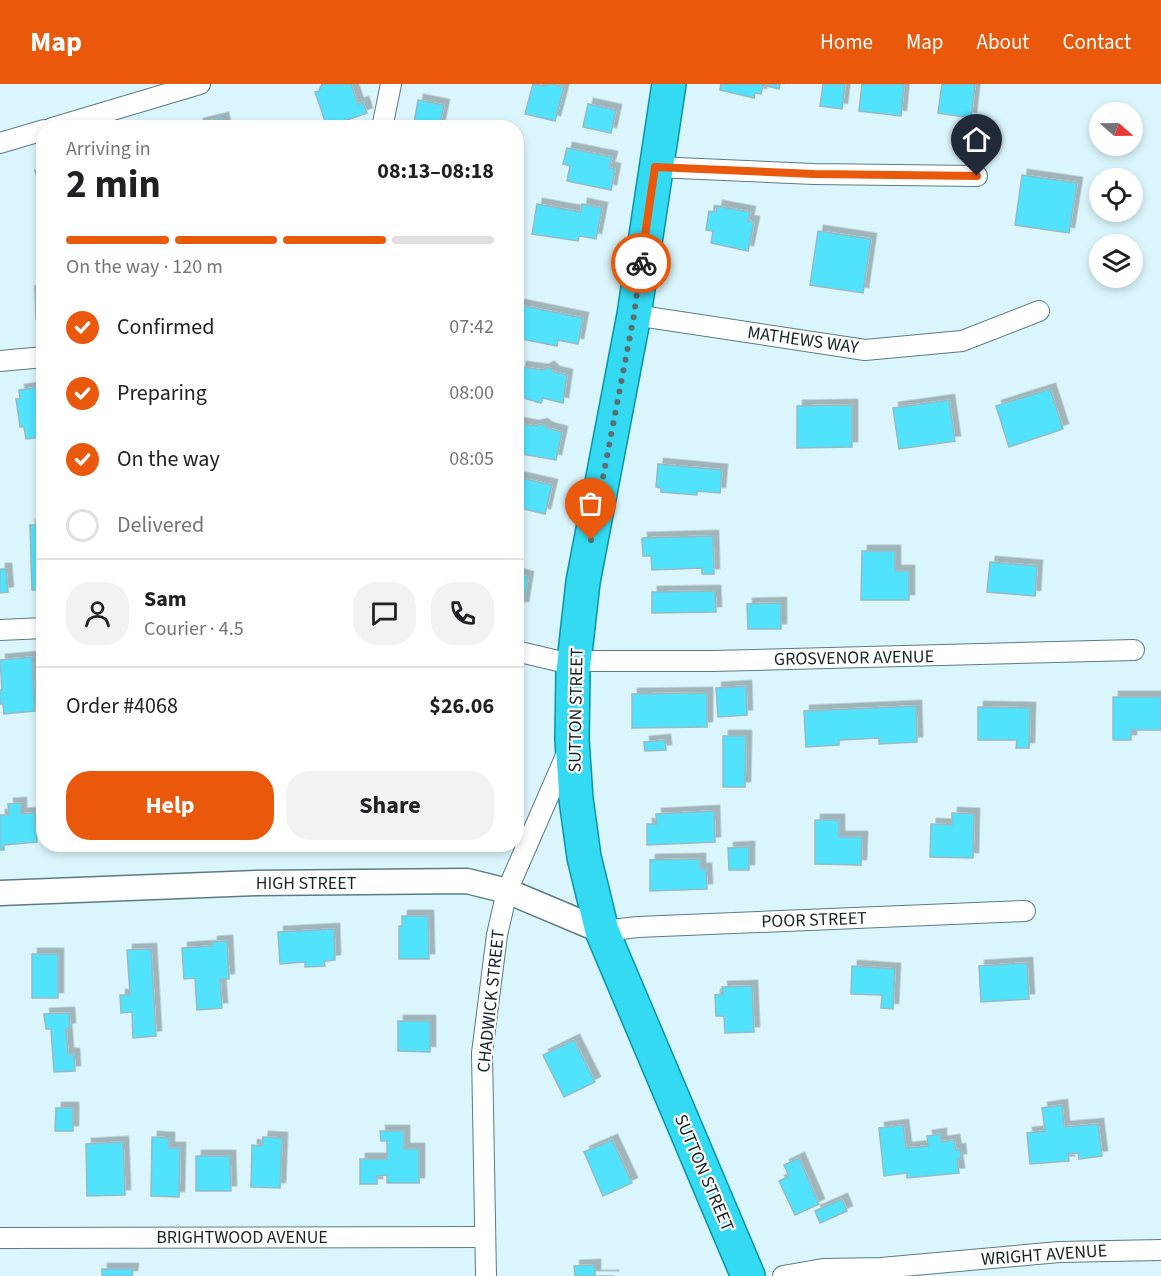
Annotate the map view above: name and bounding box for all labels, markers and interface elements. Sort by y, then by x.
text: Map [30,22,82,62]
text: Home [820,27,873,57]
text: Map [906,27,944,57]
text: About [977,27,1029,57]
text: Contact [1062,27,1131,57]
north arrow [1089,102,1143,156]
map controls [1089,102,1143,288]
pin [951,114,1002,176]
icon: home [960,123,993,156]
text: Arriving in [66,135,151,163]
text: 08:13–08:18 [377,155,494,187]
text: 2 min [66,157,161,213]
button: locate [1089,168,1143,222]
courier [611,233,671,293]
button: layers [1089,234,1143,288]
icon: bike [625,247,658,280]
text: On the way · 120 m [66,253,223,281]
icon: check [66,311,99,344]
text: Confirmed [117,311,214,343]
text: 07:42 [449,313,494,341]
street label: MATHEWS WAY [746,320,861,360]
icon: check [66,377,99,410]
text: Preparing [117,377,207,409]
text: 08:00 [449,379,494,407]
icon: check [66,443,99,476]
text: On the way [117,443,220,475]
text: 08:05 [449,445,494,473]
pin [565,478,616,540]
icon: bag [574,487,607,520]
text: Delivered [117,509,204,541]
button: person [66,582,129,645]
button: chat [353,582,416,645]
button: phone [431,582,494,645]
text: Sam [144,583,187,615]
text: Courier · 4.5 [144,615,244,643]
street label: GROSVENOR AVENUE [774,644,934,672]
street label: SUTTON STREET [562,647,590,773]
text: Order #4068 [66,690,178,722]
text: $26.06 [429,690,494,722]
button: Help [66,771,274,840]
button: Share [286,771,494,840]
street label: HIGH STREET [256,871,357,896]
street label: POOR STREET [761,906,868,934]
street label: CHADWICK STREET [471,928,511,1074]
street label: SUTTON STREET [668,1111,740,1236]
street label: BRIGHTWOOD AVENUE [156,1225,328,1250]
street label: WRIGHT AVENUE [980,1238,1108,1272]

